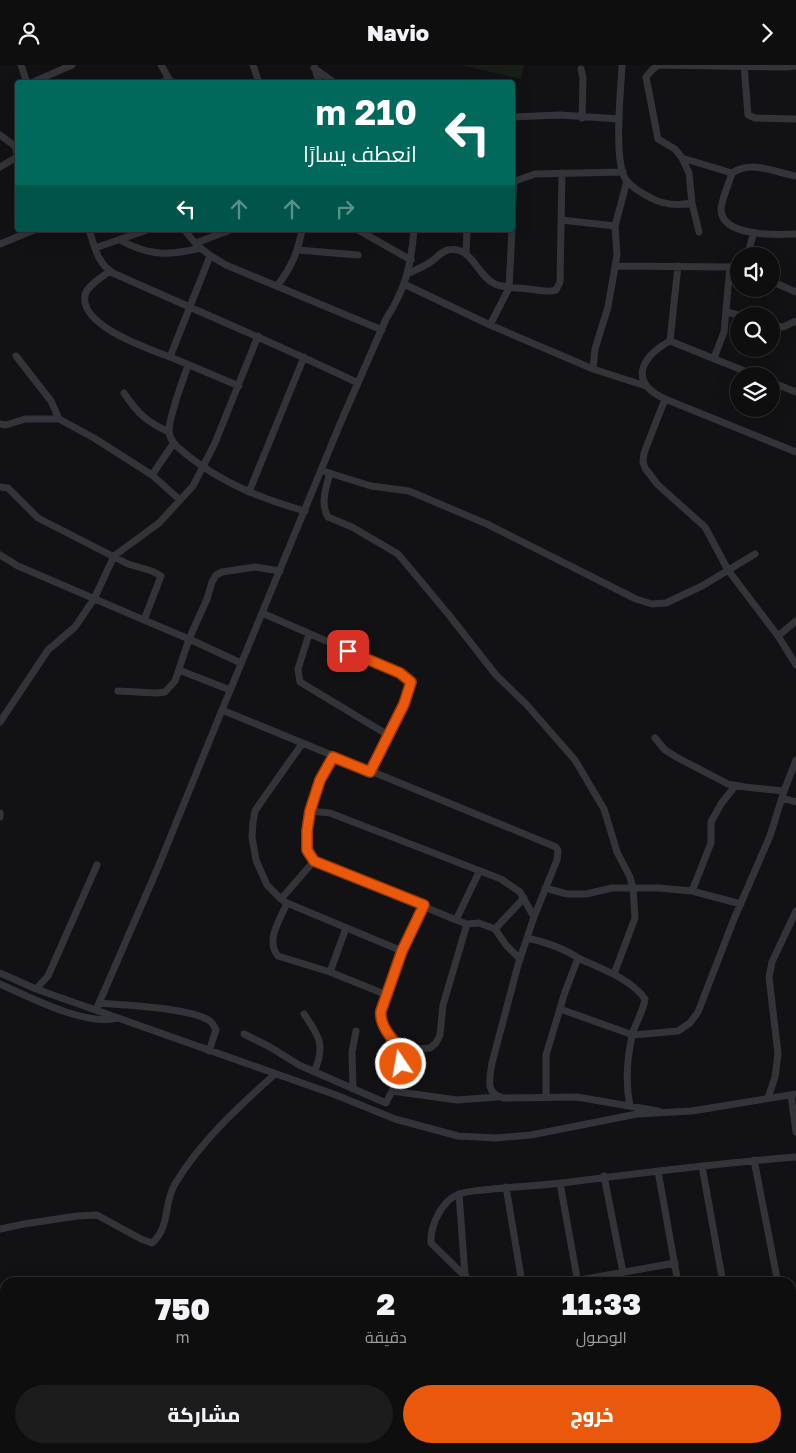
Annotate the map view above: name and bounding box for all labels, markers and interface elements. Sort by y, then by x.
icon: person [15,19,43,47]
text: Navio [367,19,429,46]
icon: forward [753,19,781,47]
text: 210 m [315,91,417,133]
icon: left [435,100,500,165]
text: انعطف يسارًا [303,140,417,167]
icon: left [172,195,200,223]
icon: ahead [225,195,253,223]
icon: ahead [278,195,306,223]
icon: right [331,195,359,223]
map controls [730,247,780,417]
button: sound [730,247,780,297]
button: search [730,307,780,357]
button: layers [730,367,780,417]
pin [327,630,369,672]
icon: arrive [334,637,362,665]
position arrow [374,1037,426,1089]
text: 2 [377,1286,395,1322]
text: 11:33 [562,1286,641,1322]
text: 750 [155,1291,210,1327]
text: m [175,1327,190,1347]
text: دقيقة [365,1327,407,1347]
text: الوصول [576,1327,627,1347]
button: مشاركة [15,1385,393,1443]
button: خروج [403,1385,781,1443]

